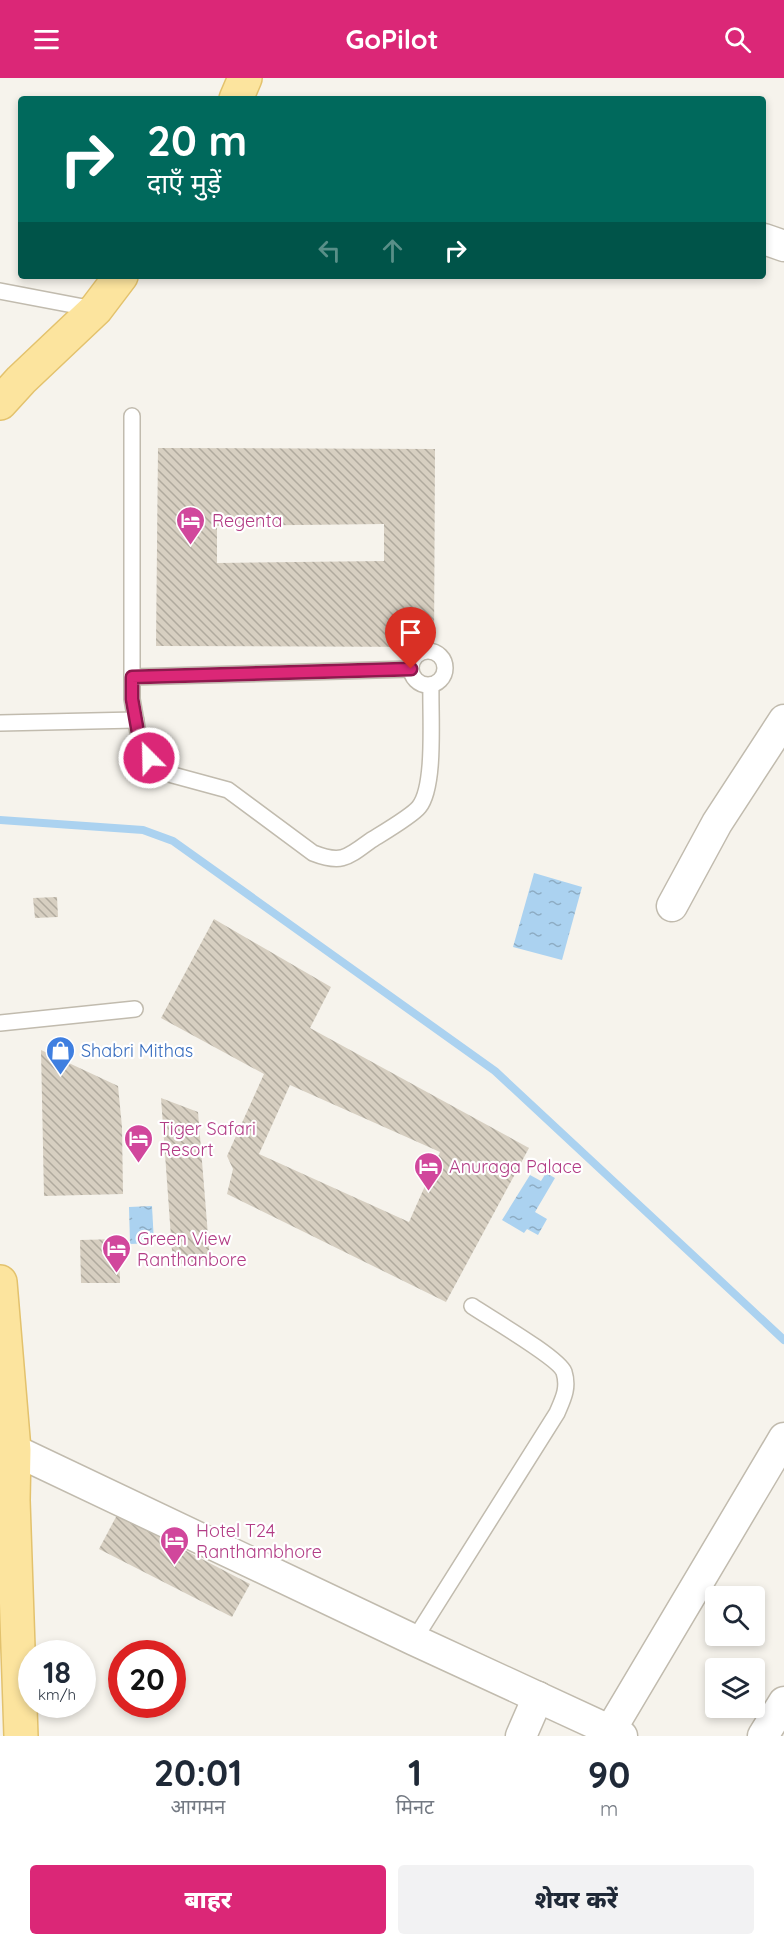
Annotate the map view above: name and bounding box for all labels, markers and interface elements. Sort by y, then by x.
text: GoPilot [345,22,439,56]
icon: menu [30,23,63,56]
icon: search [721,23,754,56]
text: 20 m [147,114,247,167]
icon: right [48,120,126,198]
text: दाएँ मुड़ें [147,166,221,200]
icon: left [313,234,346,267]
icon: ahead [376,234,409,267]
icon: right [439,234,472,267]
hotel icon: Regenta [175,504,207,546]
place label: Regenta [212,509,283,532]
pin [385,607,436,669]
icon: arrive [394,616,427,649]
position arrow [117,726,181,790]
shop icon: Shabri Mithas [44,1034,76,1076]
place label: Shabri Mithas [81,1039,193,1062]
place label: Tiger Safari Resort [159,1117,256,1161]
hotel icon: Tiger Safari Resort [122,1122,154,1164]
hotel icon: Anuraga Palace [412,1150,444,1192]
place label: Anuraga Palace [449,1155,582,1178]
place label: Green View Ranthanbore [137,1227,247,1271]
hotel icon: Green View Ranthanbore [100,1232,132,1274]
place label: Hotel T24 Ranthambhore [196,1519,322,1563]
hotel icon: Hotel T24 Ranthambhore [159,1524,191,1566]
map controls [705,1586,765,1718]
button: search [705,1586,765,1646]
speed limit sign: 20 [108,1640,186,1718]
text: 18 [43,1653,71,1691]
button: layers [705,1658,765,1718]
text: km/h [38,1685,76,1704]
text: 20:01 [154,1750,242,1795]
text: 1 [408,1750,422,1795]
text: 90 [588,1752,630,1797]
text: आगमन [171,1794,225,1819]
text: मिनट [396,1794,434,1819]
text: m [600,1796,618,1821]
button: बाहर [30,1865,386,1934]
button: शेयर करें [398,1865,754,1934]

